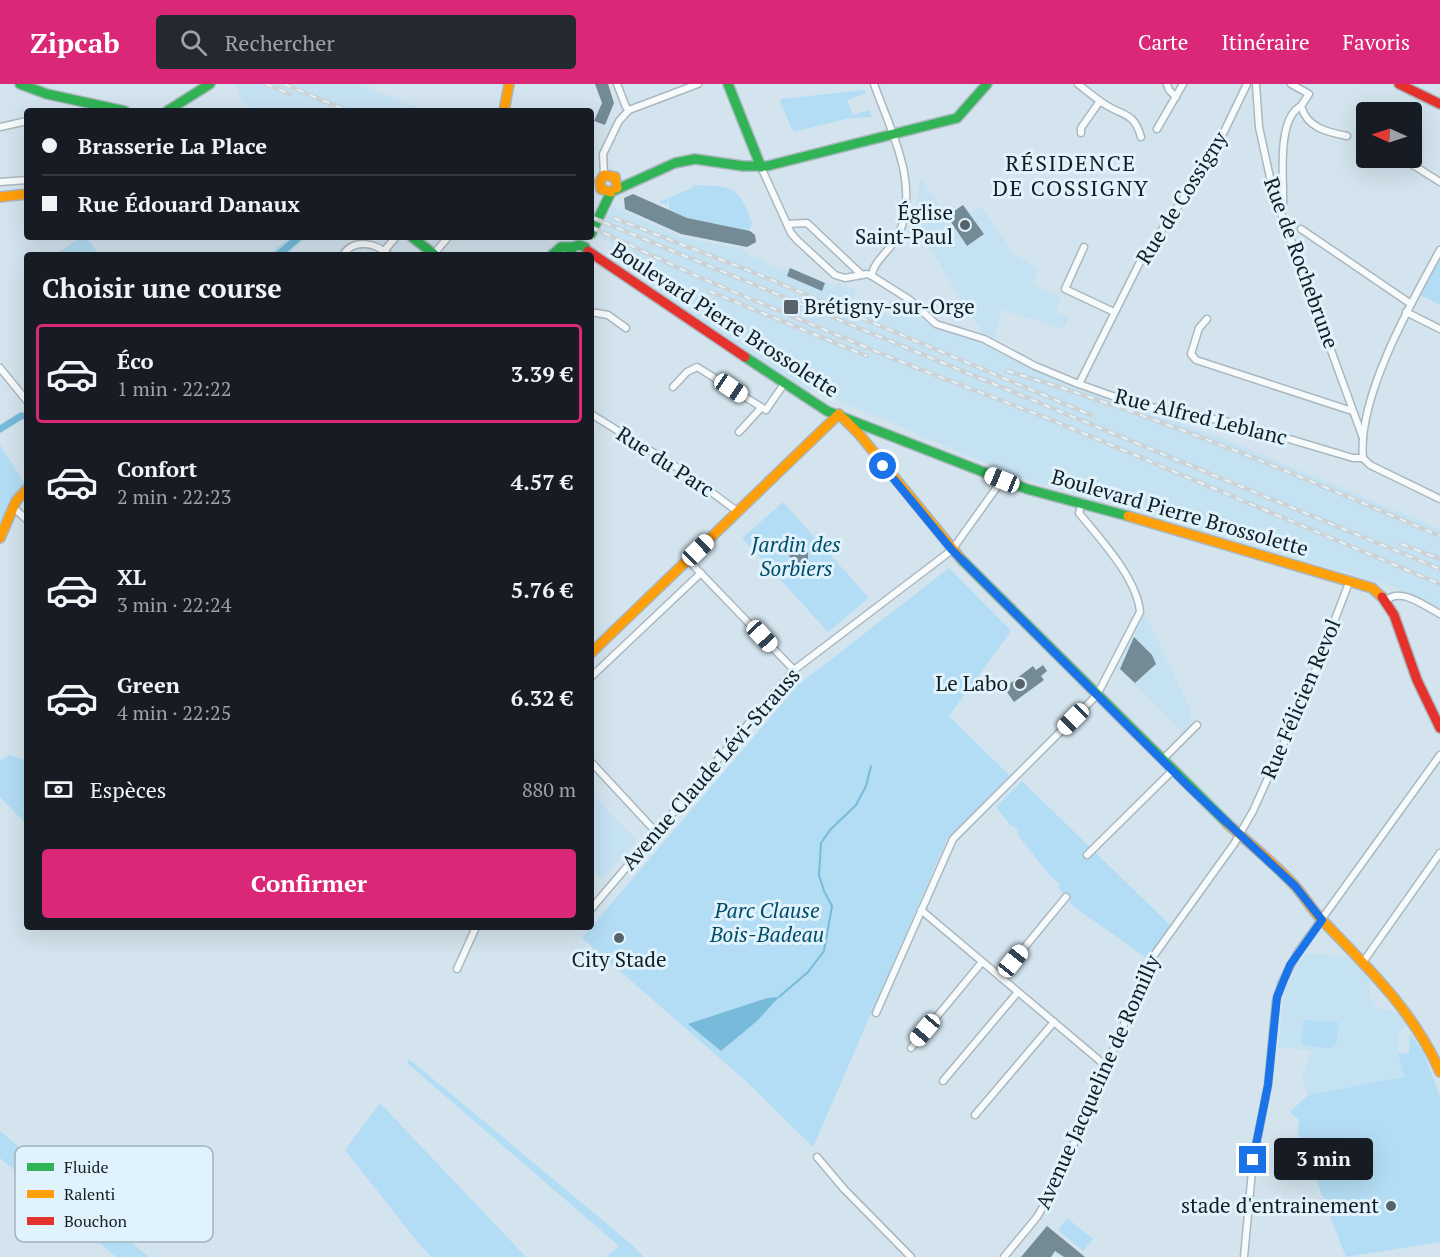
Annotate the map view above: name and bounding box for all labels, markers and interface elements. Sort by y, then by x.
search box [156,15,576,69]
text: Zipcab [30,24,120,61]
icon: search [177,26,210,59]
text: Rechercher [225,28,335,57]
text: Carte [1138,28,1188,56]
text: Itinéraire [1221,28,1310,56]
text: Favoris [1343,28,1410,56]
north arrow [1356,102,1422,168]
map controls [1356,102,1422,168]
street label: Rue de Cossigny [1129,125,1233,269]
text: Brasserie La Place [78,131,267,160]
district label: RÉSIDENCE DE COSSIGNY [993,148,1149,202]
street label: Rue de Rochebrune [1258,173,1346,352]
text: Rue Édouard Danaux [78,189,300,218]
place label: Église Saint-Paul [855,198,953,250]
marker: Église Saint-Paul [958,218,972,232]
street label: Boulevard Pierre Brossolette [606,235,845,403]
text: Choisir une course [42,270,282,306]
place label: Brétigny-sur-Orge [804,292,975,320]
marker: Brétigny-sur-Orge [782,298,800,316]
text: Éco [117,346,154,375]
icon: car [45,347,99,401]
text: 3.39 € [511,359,573,388]
car [711,370,751,406]
text: 1 min · 22:22 [117,375,231,402]
street label: Rue Alfred Leblanc [1112,381,1290,451]
street label: Rue du Parc [611,419,720,503]
route start [869,452,896,479]
text: Confort [117,454,197,483]
icon: car [45,455,99,509]
street label: Boulevard Pierre Brossolette [1049,462,1312,562]
car [982,465,1022,495]
text: 4.57 € [511,467,573,496]
text: 2 min · 22:23 [117,483,231,510]
park label: Jardin des Sorbiers [750,530,841,582]
car [679,531,717,569]
text: XL [117,562,146,591]
icon: car [45,563,99,617]
text: 5.76 € [511,575,573,604]
text: 3 min · 22:24 [117,591,231,618]
street label: Rue Félicien Revol [1254,614,1346,783]
car [743,617,781,655]
street label: Avenue Claude Lévi-Strauss [615,661,806,875]
place label: Le Labo [936,669,1008,697]
text: Green [117,670,180,699]
icon: car [45,671,99,725]
marker: Le Labo [1013,677,1027,691]
text: 6.32 € [511,683,573,712]
text: 4 min · 22:25 [117,699,231,726]
car [1054,700,1092,738]
icon: cash [42,773,75,806]
text: Espèces [90,775,166,804]
text: 880 m [522,776,576,803]
button: Confirmer [42,849,576,918]
park label: Parc Clause Bois-Badeau [709,896,824,948]
marker: City Stade [612,931,626,945]
car [995,941,1031,981]
place label: City Stade [571,945,667,973]
street label: Avenue Jacqueline de Romilly [1028,950,1166,1213]
car [907,1010,943,1050]
callout: 3 min [1274,1139,1373,1181]
text: 3 min [1296,1145,1351,1172]
legend [15,1146,213,1242]
route end [1239,1146,1266,1173]
text: Fluide [64,1156,108,1178]
text: Ralenti [64,1183,116,1205]
place label: stade d'entrainement [1181,1191,1379,1219]
marker: stade d'entrainement [1384,1199,1398,1213]
text: Bouchon [64,1210,128,1232]

